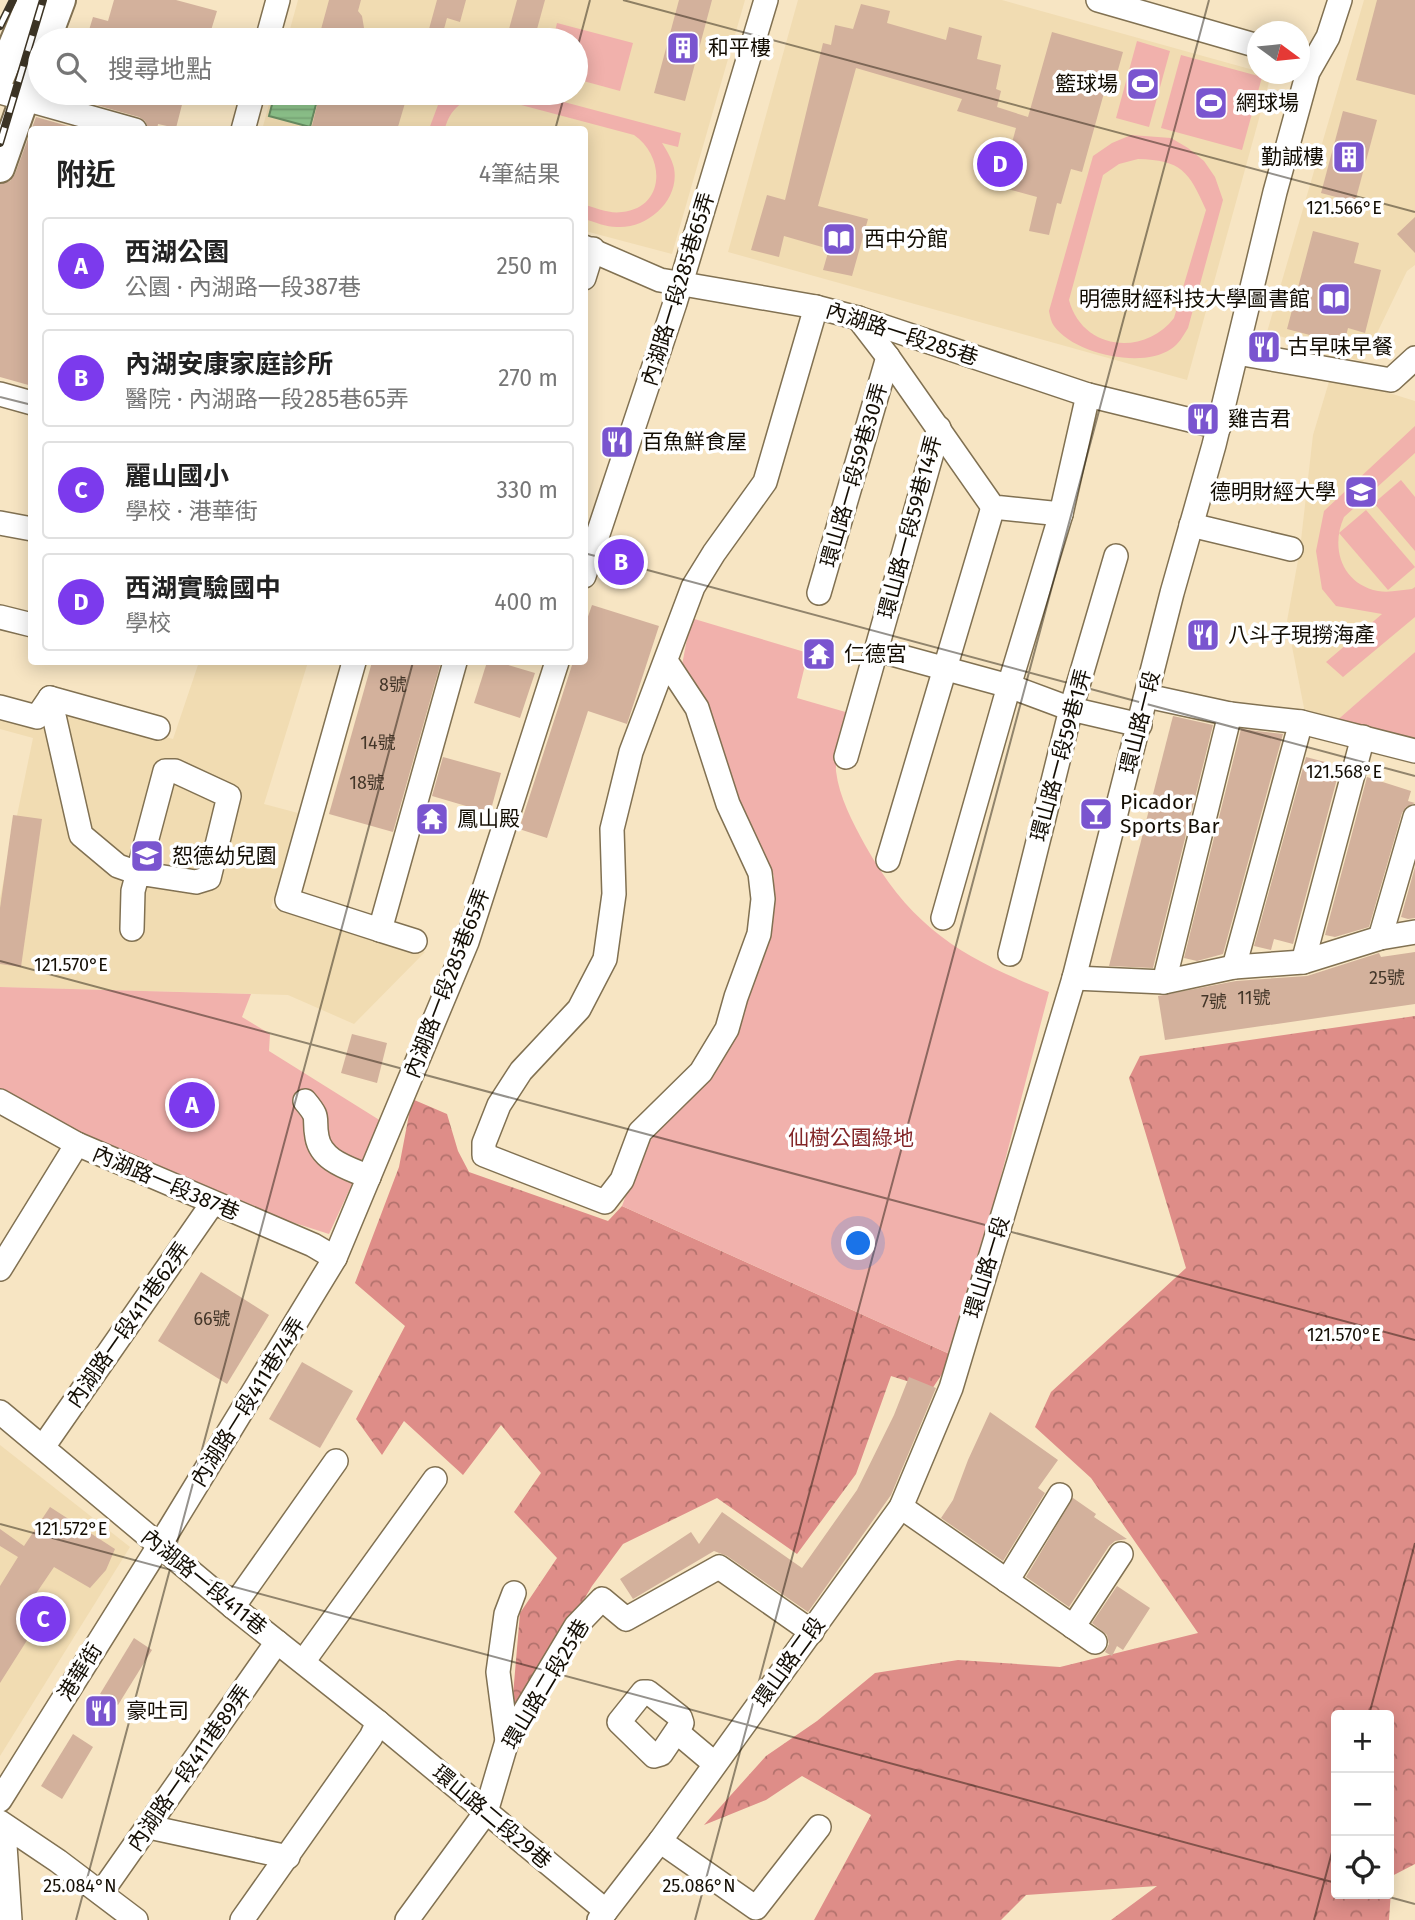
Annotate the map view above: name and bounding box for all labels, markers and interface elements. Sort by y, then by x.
north arrow [1247,21,1310,84]
search box [28,28,588,105]
building icon: 和平樓 [664,29,702,67]
place label: 和平樓 [708,35,771,61]
icon: search [52,48,90,86]
text: 搜尋地點 [108,54,212,85]
sports icon: 籃球場 [1124,65,1162,103]
place label: 籃球場 [1055,71,1118,97]
sports icon: 網球場 [1192,84,1230,122]
place label: 網球場 [1236,90,1299,116]
pin: D [977,138,1023,190]
building icon: 勤誠樓 [1330,138,1368,176]
place label: 勤誠樓 [1261,144,1324,170]
text: 附近 [56,157,116,193]
text: 4筆結果 [479,160,560,188]
street label: 內湖路一段285巷65弄 [636,189,720,389]
text: 121.566°E [1306,197,1382,219]
library icon: 西中分館 [820,220,858,258]
place label: 西中分館 [864,226,948,252]
text: 西湖公園 [125,237,229,268]
text: A [74,252,88,280]
text: 250 m [496,252,558,280]
text: 公園 · 內湖路一段387巷 [125,273,361,301]
library icon: 明德財經科技大學圖書館 [1315,280,1353,318]
place label: 明德財經科技大學圖書館 [1079,286,1310,312]
street label: 內湖路一段285巷 [823,297,981,371]
restaurant icon: 古早味早餐 [1245,328,1283,366]
place label: 古早味早餐 [1288,334,1393,360]
text: 內湖安康家庭診所 [125,349,333,380]
text: B [74,364,88,392]
text: 270 m [498,364,558,392]
street label: 環山路一段59巷30弄 [815,380,893,570]
text: 醫院 · 內湖路一段285巷65弄 [125,385,409,413]
restaurant icon: 雞吉君 [1184,400,1222,438]
place label: 雞吉君 [1228,406,1291,432]
restaurant icon: 百魚鮮食屋 [598,423,636,461]
place label: 百魚鮮食屋 [642,429,747,455]
street label: 環山路一段59巷14弄 [873,433,947,621]
text: 麗山國小 [125,461,229,492]
school or university icon: 德明財經大學 [1342,473,1380,511]
text: C [74,476,88,504]
text: 330 m [496,476,558,504]
place label: 德明財經大學 [1210,479,1336,505]
text: 學校 · 港華街 [125,497,258,525]
pin: B [598,536,644,588]
text: 西湖實驗國中 [125,573,281,604]
text: D [74,588,88,616]
text: 400 m [494,588,558,616]
text: 學校 [125,609,171,637]
restaurant icon: 八斗子現撈海產 [1184,616,1222,654]
place label: 八斗子現撈海產 [1228,622,1375,648]
temple icon: 仁德宮 [800,635,838,673]
place label: 仁德宮 [844,641,907,667]
street label: 環山路一段59巷1弄 [1025,666,1097,844]
street label: 環山路一段 [1115,668,1165,776]
house number: 8號 [379,674,407,696]
house number: 14號 [360,732,396,754]
text: 121.568°E [1306,761,1382,783]
house number: 18號 [349,772,385,794]
place label: Picador Sports Bar [1120,789,1220,839]
bar icon: Picador Sports Bar [1077,795,1115,833]
temple icon: 鳳山殿 [413,800,451,838]
place label: 鳳山殿 [457,806,520,832]
school or university icon: 恕德幼兒園 [128,837,166,875]
place label: 恕德幼兒園 [172,843,277,869]
street label: 內湖路一段285巷65弄 [399,884,495,1082]
text: 121.570°E [34,954,108,976]
house number: 25號 [1369,967,1405,989]
house number: 11號 [1237,987,1271,1009]
house number: 7號 [1201,991,1227,1013]
pin: A [169,1079,215,1131]
park label: 仙樹公園綠地 [788,1125,914,1151]
street label: 內湖路一段387巷 [89,1140,243,1226]
street label: 環山路一段 [959,1213,1015,1321]
your location [841,1226,875,1260]
street label: 內湖路一段411巷62弄 [61,1237,195,1413]
house number: 66號 [193,1308,231,1330]
street label: 內湖路一段411巷74弄 [185,1313,311,1491]
text: 121.570°E [1307,1324,1381,1346]
text: 121.572°E [35,1518,107,1540]
street label: 內湖路一段411巷 [136,1523,272,1641]
pin: C [20,1593,66,1645]
street label: 環山路二段 [748,1612,830,1712]
street label: 環山路二段25巷 [497,1614,595,1754]
street label: 港華街 [52,1638,108,1706]
street label: 內湖路一段411巷89弄 [122,1680,256,1856]
restaurant icon: 豪吐司 [82,1692,120,1730]
place label: 豪吐司 [126,1698,189,1724]
map controls [1331,1710,1394,1899]
button: + [1331,1710,1394,1773]
street label: 環山路二段29巷 [427,1760,557,1874]
button: − [1331,1773,1394,1836]
button: locate [1331,1836,1394,1899]
text: 25.084°N [43,1875,117,1897]
text: 25.086°N [662,1875,736,1897]

